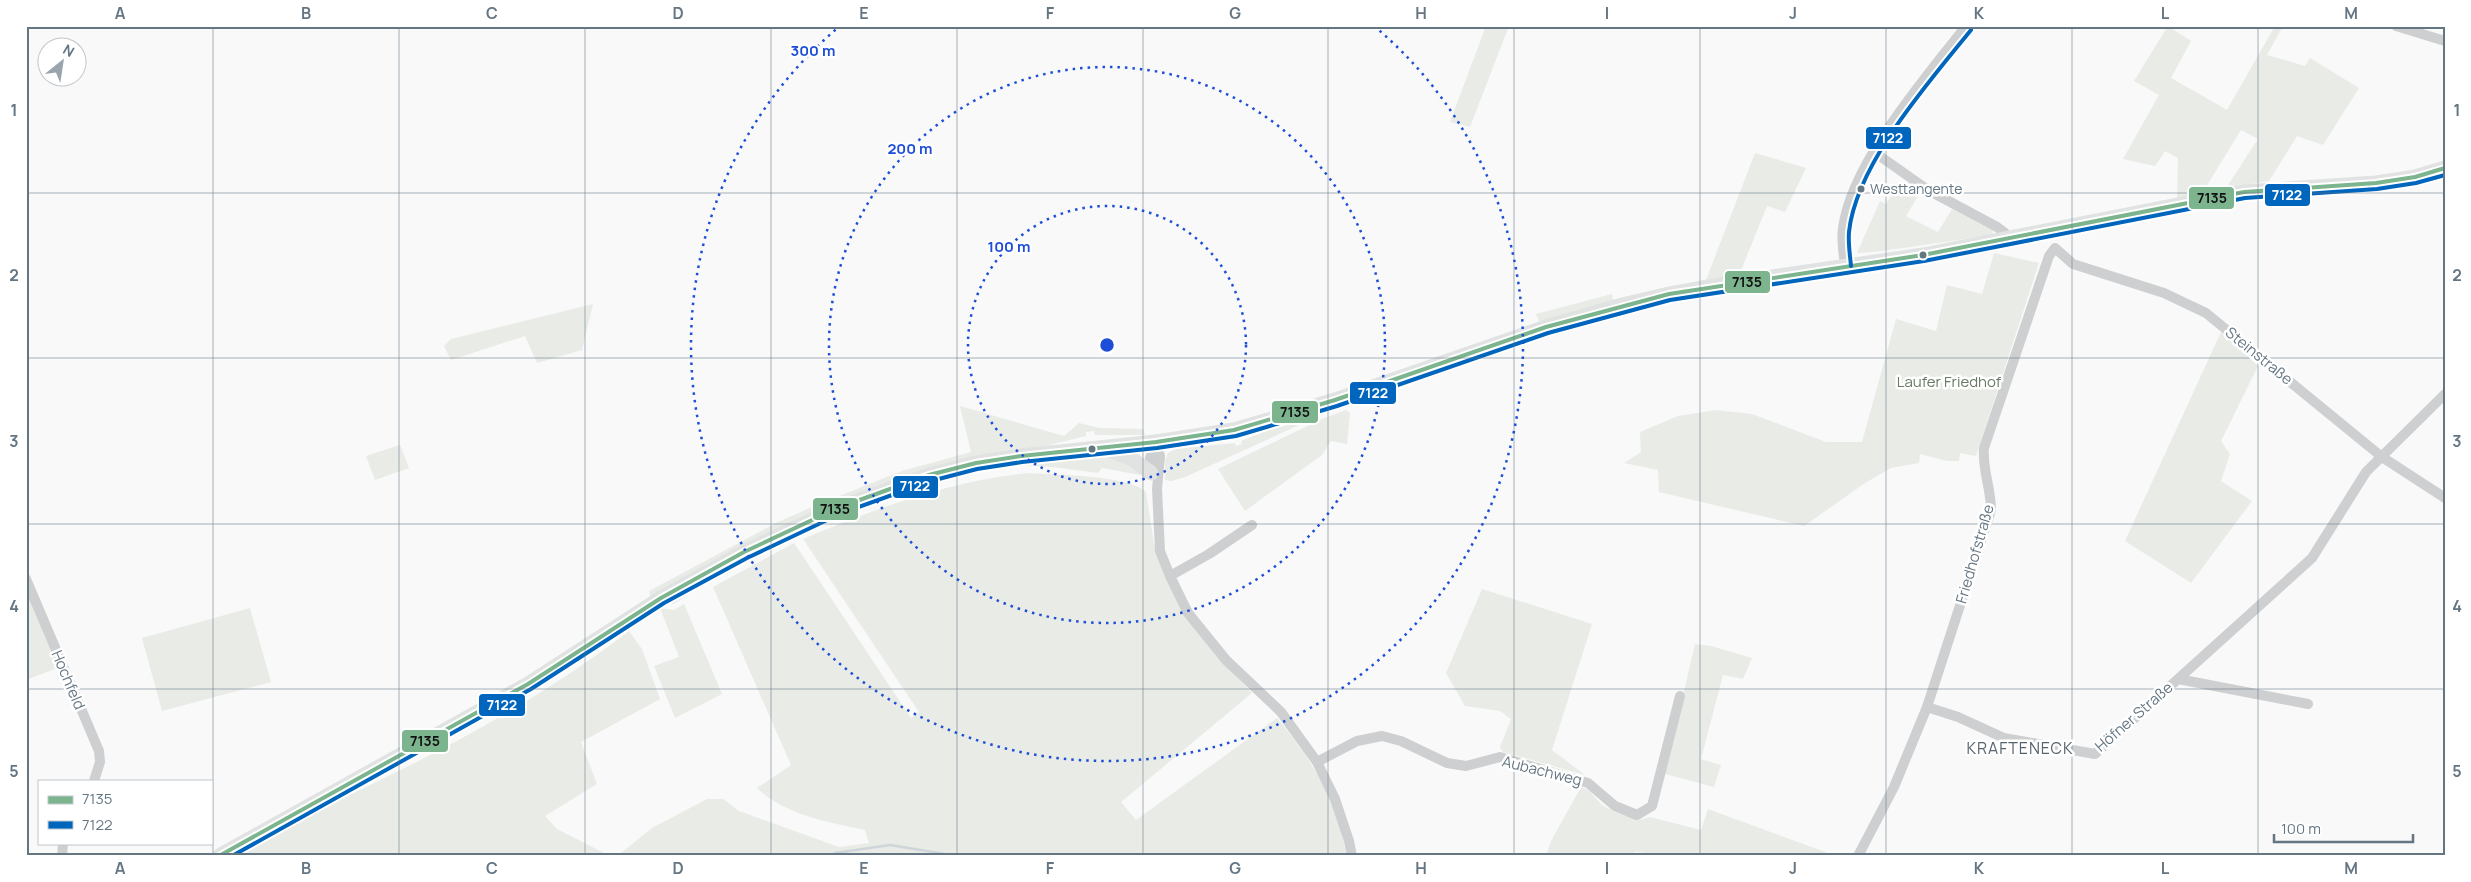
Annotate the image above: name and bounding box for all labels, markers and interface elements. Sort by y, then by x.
text: A [115,2,126,24]
text: B [301,2,311,24]
text: C [486,2,498,24]
text: D [672,2,684,24]
text: E [859,2,869,24]
text: F [1046,2,1055,24]
text: G [1229,2,1241,24]
text: H [1415,2,1427,24]
text: I [1605,2,1609,24]
text: J [1789,2,1797,24]
text: K [1974,2,1985,24]
text: L [2161,2,2170,24]
text: M [2344,2,2358,24]
north arrow [38,38,88,88]
text: N [60,40,78,61]
text: 300 m [791,40,835,61]
text: 1 [10,99,18,121]
text: 1 [2453,99,2461,121]
line badge: 7122 [1865,126,1912,150]
text: 7122 [1873,128,1903,147]
text: 200 m [887,138,933,159]
place label: Westtangente [1870,179,1962,198]
line badge: 7122 [2264,183,2311,207]
marker: Westtangente [1856,184,1866,194]
text: 7122 [2272,185,2302,204]
line badge: 7135 [2188,186,2235,210]
text: 7135 [2197,188,2227,207]
text: 100 m [988,236,1030,257]
unlabelled marker [1918,250,1928,260]
text: 2 [9,264,19,286]
text: 2 [2452,264,2462,286]
line badge: 7135 [1724,270,1771,294]
text: 7135 [1732,272,1762,291]
street label: Steinstraße [2221,322,2298,389]
centre of rings [1098,336,1116,354]
park label: Laufer Friedhof [1897,371,2002,392]
line badge: 7122 [1349,381,1397,405]
text: 7122 [1358,383,1388,402]
line badge: 7135 [1271,400,1319,424]
text: 7135 [1280,402,1310,421]
text: 3 [9,430,19,452]
text: 3 [2452,430,2462,452]
unlabelled marker [1087,444,1097,454]
line badge: 7122 [892,475,939,499]
text: 7122 [900,476,930,495]
line badge: 7135 [812,497,859,521]
text: 7135 [820,499,850,518]
street label: Friedhofstraße [1950,502,1999,606]
text: 4 [9,595,19,617]
text: 4 [2452,595,2462,617]
street label: Hochfeld [47,647,90,713]
street label: Höfner Straße [2090,677,2177,756]
line badge: 7122 [478,693,526,717]
text: 7122 [487,695,517,714]
line badge: 7135 [401,729,449,753]
text: 7135 [410,731,440,750]
district label: KRAFTENECK [1966,737,2074,759]
street label: Aubachweg [1500,750,1584,791]
text: 5 [9,760,19,782]
text: 5 [2452,760,2462,782]
legend [38,780,212,844]
text: 7135 [82,788,112,809]
scale bar [2274,812,2412,844]
text: 7122 [82,814,112,835]
text: 100 m [2281,818,2321,839]
text: A [115,857,126,879]
text: B [301,857,311,879]
text: C [486,857,498,879]
text: D [672,857,684,879]
text: E [859,857,869,879]
text: F [1046,857,1055,879]
text: G [1229,857,1241,879]
text: H [1415,857,1427,879]
text: I [1605,857,1609,879]
text: J [1789,857,1797,879]
text: K [1974,857,1985,879]
text: L [2161,857,2170,879]
text: M [2344,857,2358,879]

